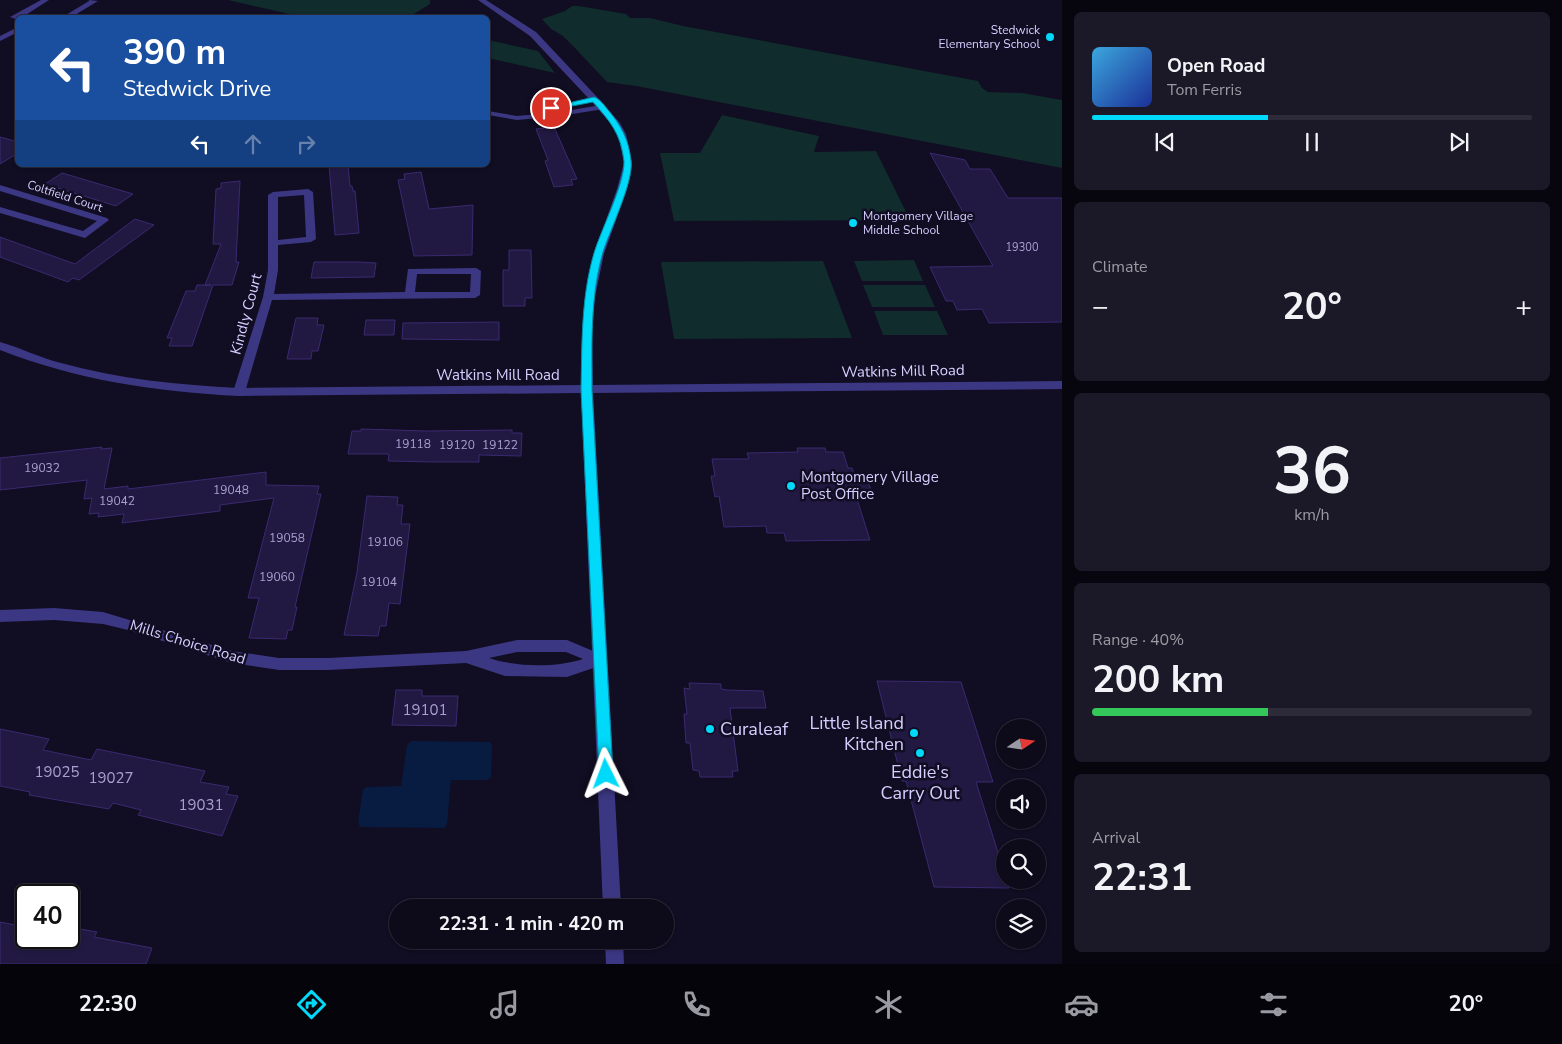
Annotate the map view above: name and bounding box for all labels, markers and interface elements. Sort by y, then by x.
place label: Stedwick Elementary School [939,22,1041,52]
text: 390 m [123,29,226,76]
marker: Stedwick Elementary School [1044,31,1056,43]
icon: left [40,35,105,100]
text: Open Road [1167,53,1265,79]
text: Stedwick Drive [123,74,271,104]
text: Tom Ferris [1167,79,1242,101]
pin [530,87,572,129]
icon: arrive [537,94,565,122]
icon: previous [1151,128,1179,156]
icon: pause [1298,128,1326,156]
icon: next [1445,128,1473,156]
icon: left [186,130,214,158]
icon: ahead [239,130,267,158]
icon: right [292,130,320,158]
street label: Coltfield Court [25,176,106,216]
place label: Montgomery Village Middle School [863,208,973,238]
marker: Montgomery Village Middle School [847,217,859,229]
house number: 19300 [1006,240,1039,255]
text: Climate [1092,256,1147,278]
street label: Kindly Court [226,270,267,357]
text: 20° [1282,281,1342,332]
text: − [1092,288,1109,326]
text: + [1515,288,1532,326]
street label: Watkins Mill Road [841,360,965,382]
street label: Watkins Mill Road [436,365,560,385]
text: 36 [1273,427,1351,516]
house number: 19118 [395,436,431,452]
house number: 19120 [439,437,475,453]
house number: 19122 [482,437,518,453]
house number: 19032 [24,460,60,476]
place label: Montgomery Village Post Office [801,467,939,504]
marker: Montgomery Village Post Office [785,480,797,492]
house number: 19048 [213,482,249,498]
house number: 19042 [99,493,135,509]
text: km/h [1294,504,1330,526]
house number: 19058 [269,530,305,546]
house number: 19106 [367,534,403,550]
house number: 19060 [259,569,295,585]
house number: 19104 [361,574,397,590]
street label: Mills Choice Road [128,615,248,669]
text: Range · 40% [1092,629,1184,651]
text: 200 km [1092,654,1224,705]
house number: 19101 [402,700,448,720]
place label: Little Island Kitchen [809,711,904,756]
place label: Curaleaf [720,717,789,741]
north arrow [996,719,1046,769]
map controls [996,719,1046,949]
marker: Curaleaf [704,723,716,735]
marker: Little Island Kitchen [908,727,920,739]
position arrow [579,747,631,799]
marker: Eddie's Carry Out [914,747,926,759]
place label: Eddie's Carry Out [881,760,960,805]
house number: 19025 [34,762,80,782]
house number: 19027 [88,768,134,788]
button: sound [996,779,1046,829]
house number: 19031 [178,795,224,815]
text: Arrival [1092,827,1140,849]
button: search [996,839,1046,889]
text: 22:31 [1092,852,1193,903]
speed limit sign: 40 [15,884,80,949]
button: layers [996,899,1046,949]
text: 22:31 · 1 min · 420 m [439,911,624,937]
icon: directions [294,987,329,1022]
icon: music [487,987,522,1022]
icon: phone [679,987,714,1022]
icon: climate [871,987,906,1022]
icon: car [1064,987,1099,1022]
icon: filters [1256,987,1291,1022]
text: 22:30 [79,989,137,1019]
text: 20° [1448,989,1483,1019]

